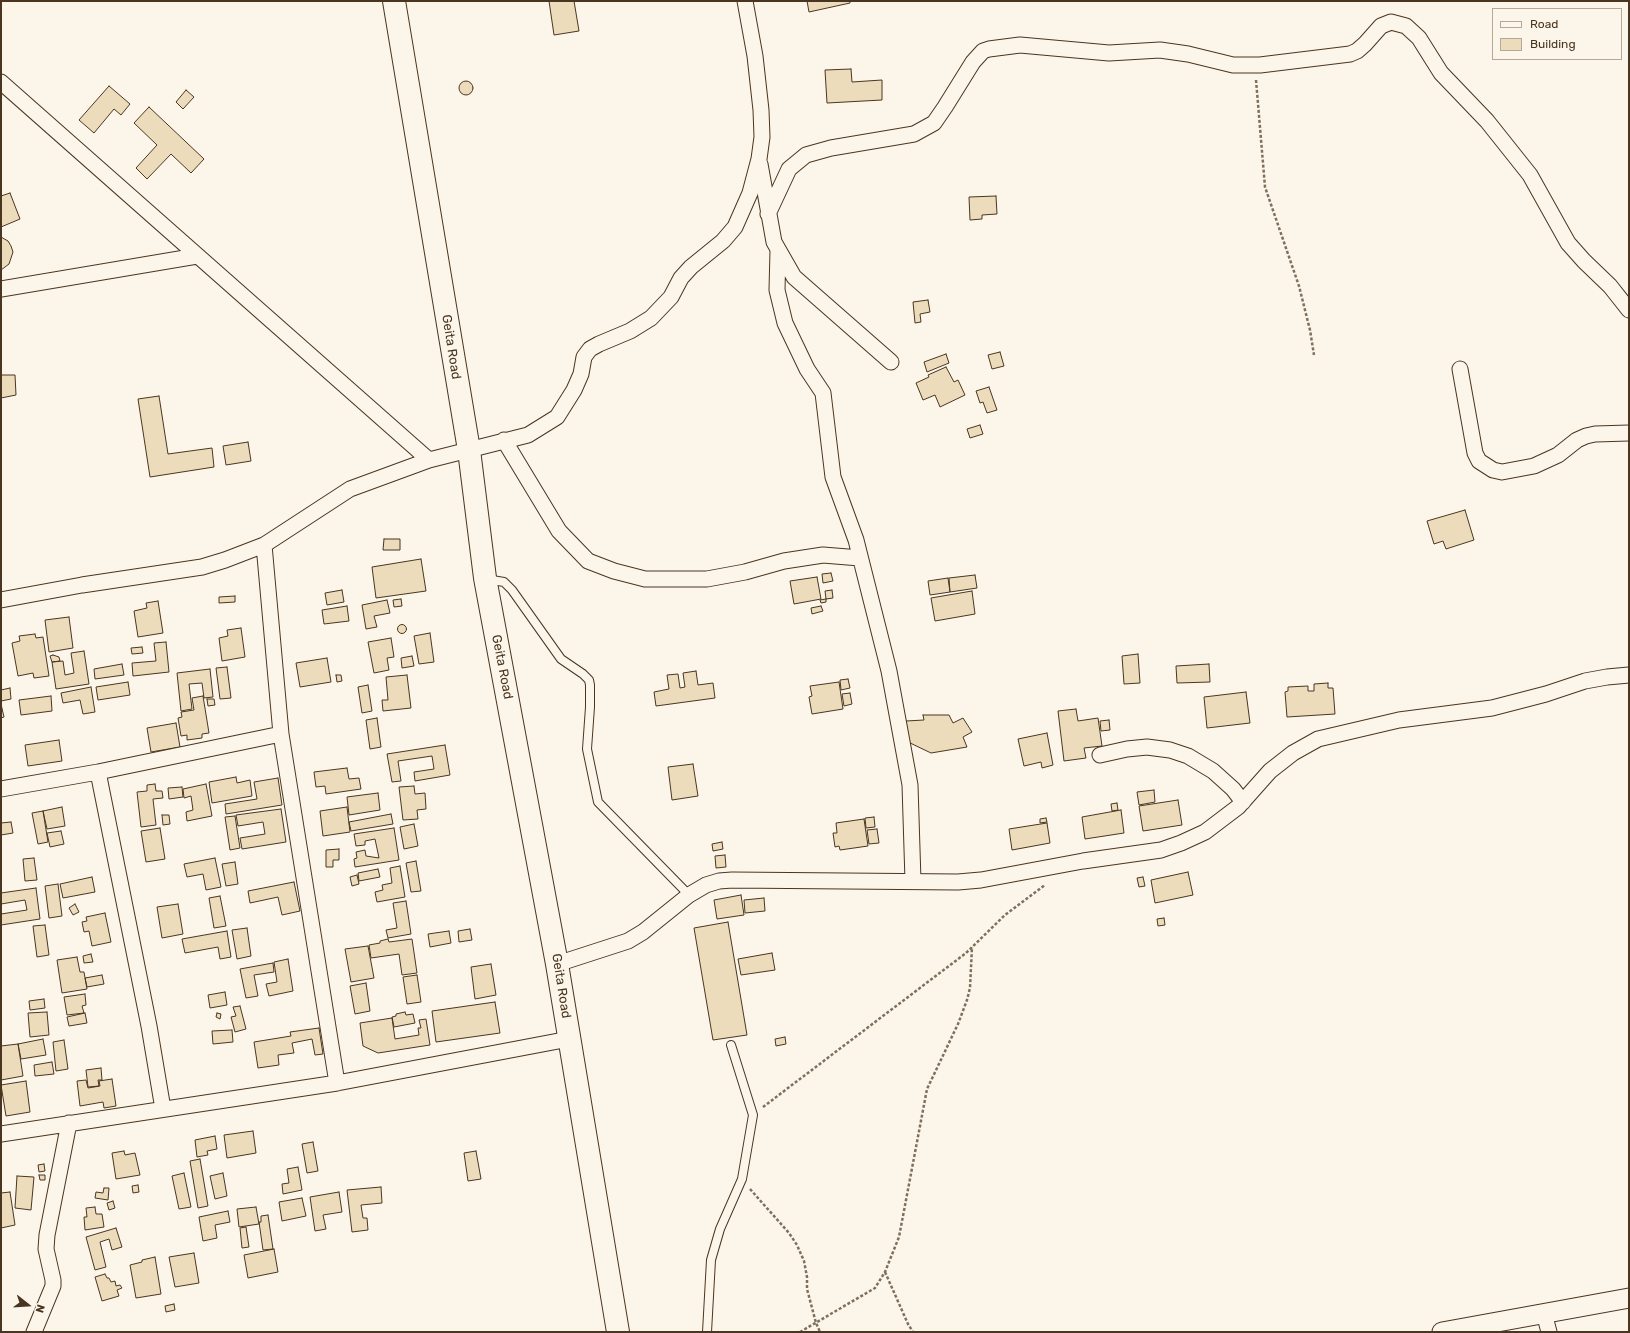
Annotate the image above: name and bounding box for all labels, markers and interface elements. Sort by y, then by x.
legend [1492,8,1622,60]
text: Road [1530,17,1558,31]
text: Building [1530,37,1576,51]
street label: Geita Road [438,313,464,381]
street label: Geita Road [488,633,516,701]
street label: Geita Road [548,952,574,1020]
north arrow [8,1285,48,1325]
text: N [33,1303,47,1314]

